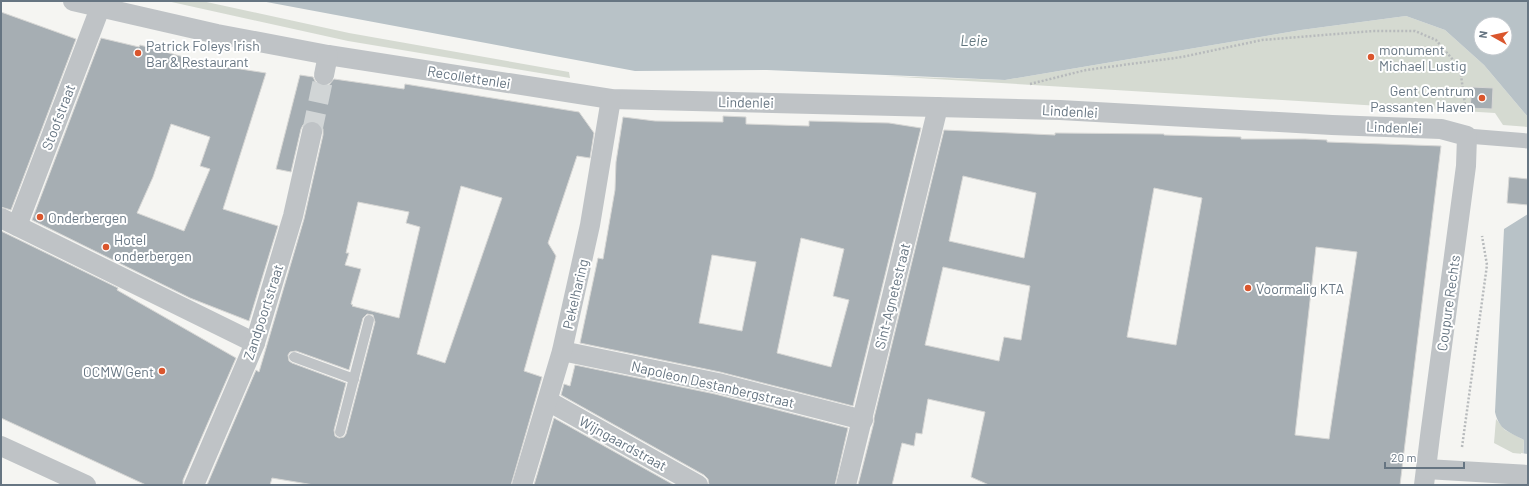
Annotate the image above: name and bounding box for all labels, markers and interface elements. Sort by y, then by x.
north arrow [1473,16,1513,56]
text: N [1476,30,1490,39]
water label: Leie [960,31,988,49]
place label: Patrick Foleys Irish Bar & Restaurant [146,37,260,70]
place label: monument Michael Lustig [1379,41,1466,74]
marker: Patrick Foleys Irish Bar & Restaurant [133,48,143,58]
marker: monument Michael Lustig [1366,52,1376,62]
street label: Recollettenlei [426,62,512,92]
street label: Stoofstraat [38,82,78,152]
place label: Gent Centrum Passanten Haven [1370,82,1474,115]
street label: Lindenlei [718,93,774,111]
marker: Gent Centrum Passanten Haven [1477,93,1487,103]
street label: Lindenlei [1042,101,1098,121]
street label: Lindenlei [1366,118,1422,136]
place label: Onderbergen [48,209,127,226]
marker: Onderbergen [35,212,45,222]
place label: Hotel onderbergen [114,231,192,264]
street label: Sint-Agnetestraat [871,241,913,351]
marker: Hotel onderbergen [101,242,111,252]
street label: Coupure Rechts [1433,254,1463,352]
street label: Pekelharing [559,257,591,331]
street label: Zandpoortstraat [240,262,286,362]
place label: Voormalig KTA [1256,280,1344,297]
marker: Voormalig KTA [1243,283,1253,293]
street label: Napoleon Destanbergstraat [630,357,796,411]
place label: OCMW Gent [83,363,154,380]
marker: OCMW Gent [157,366,167,376]
street label: Wijngaardstraat [576,412,670,474]
scale bar [1385,444,1464,470]
text: 20 m [1391,450,1417,464]

